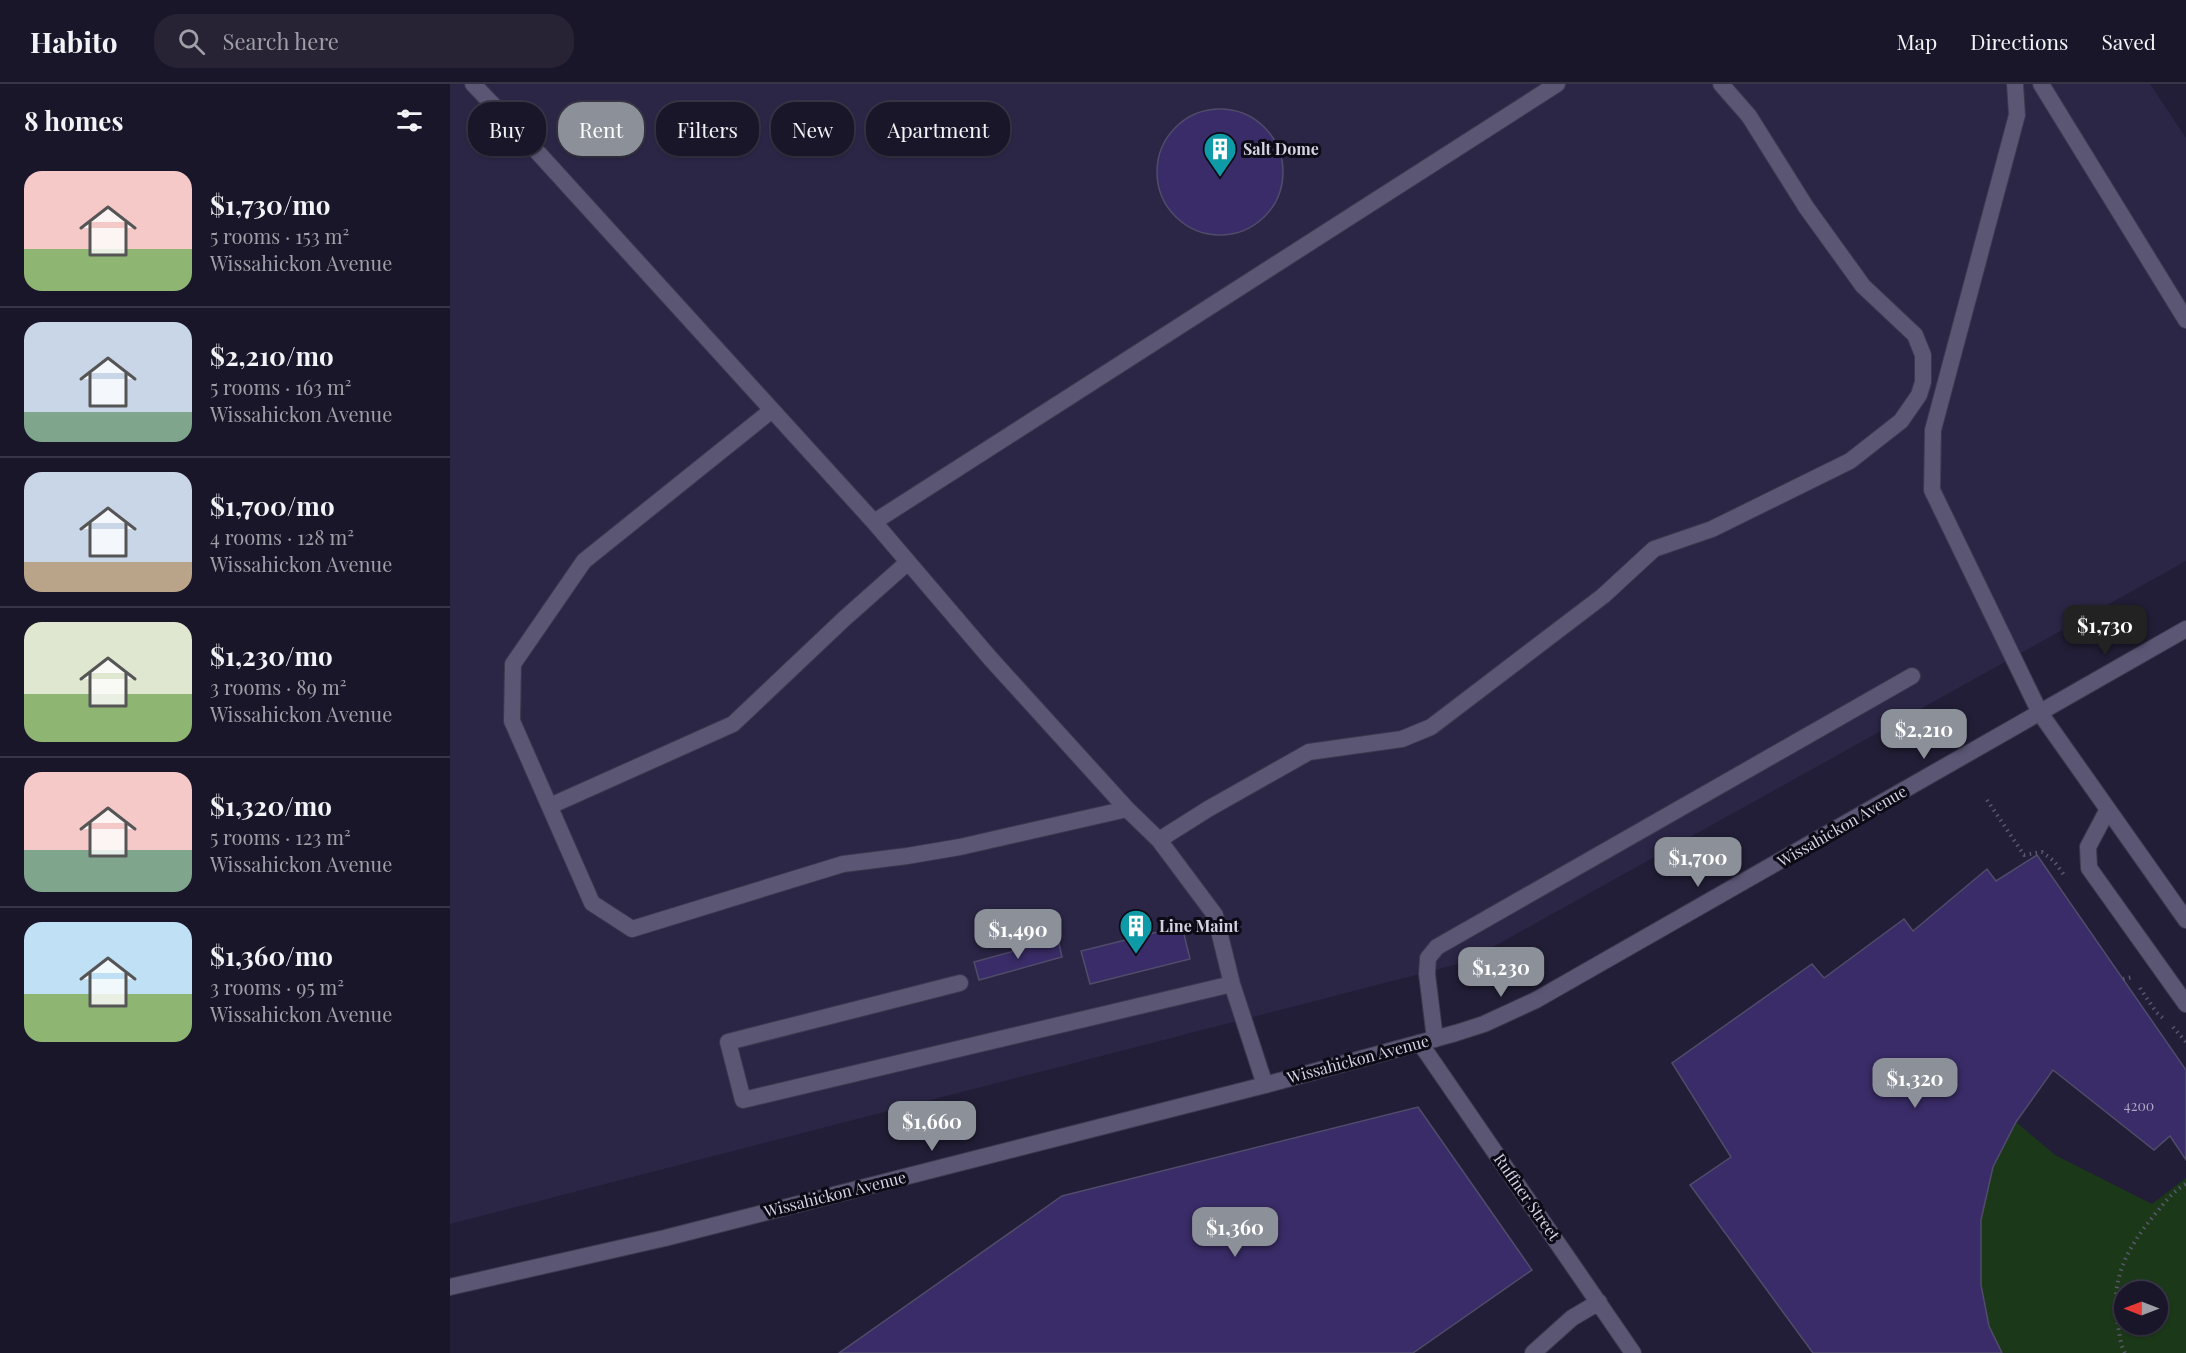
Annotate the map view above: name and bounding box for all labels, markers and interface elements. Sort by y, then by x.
search box [154,14,574,68]
text: Habito [30,23,118,60]
icon: search [175,25,208,58]
text: Search here [223,26,339,56]
text: Map [1896,27,1937,55]
text: Directions [1970,27,2068,55]
text: Saved [2101,27,2156,55]
chip: Buy [468,102,546,156]
chip: Rent [558,102,644,156]
chip: Filters [656,102,759,156]
chip: New [771,102,854,156]
chip: Apartment [866,102,1010,156]
text: 8 homes [24,103,123,138]
icon: filters [393,104,426,137]
building icon: Salt Dome [1202,131,1238,178]
place label: Salt Dome [1243,138,1319,159]
text: $1,730/mo [210,187,331,222]
icon: home [72,195,144,267]
text: 5 rooms · 153 m² [210,222,349,249]
text: Wissahickon Avenue [210,249,392,276]
text: $2,210/mo [210,338,334,373]
icon: home [72,346,144,418]
text: 5 rooms · 163 m² [210,373,352,400]
text: Wissahickon Avenue [210,400,392,427]
text: $1,700/mo [210,488,335,523]
icon: home [72,496,144,568]
text: 4 rooms · 128 m² [210,523,354,550]
text: Wissahickon Avenue [210,550,392,577]
pin: $1,730 [2056,605,2154,656]
text: $1,730 [2077,611,2133,638]
text: $1,230/mo [210,638,333,673]
icon: home [72,646,144,718]
text: 3 rooms · 89 m² [210,673,346,700]
text: Wissahickon Avenue [210,700,392,727]
pin: $2,210 [1875,709,1973,760]
text: $2,210 [1895,715,1953,742]
street label: Wissahickon Avenue [1772,780,1910,872]
text: $1,320/mo [210,788,332,823]
icon: home [72,796,144,868]
text: 5 rooms · 123 m² [210,823,351,850]
pin: $1,700 [1649,837,1747,888]
text: $1,700 [1668,843,1728,870]
text: Wissahickon Avenue [210,850,392,877]
building icon: Line Maint [1118,908,1154,955]
pin: $1,490 [969,909,1067,960]
text: $1,490 [988,915,1048,942]
place label: Line Maint [1159,915,1239,936]
text: $1,360/mo [210,938,333,973]
icon: home [72,946,144,1018]
pin: $1,230 [1452,947,1550,998]
text: $1,230 [1472,953,1530,980]
text: 3 rooms · 95 m² [210,973,344,1000]
text: Wissahickon Avenue [210,1000,392,1027]
street label: Wissahickon Avenue [1284,1030,1431,1088]
pin: $1,320 [1866,1058,1964,1109]
text: $1,320 [1886,1064,1944,1091]
house number: 4200 [2124,1096,2154,1115]
pin: $1,660 [883,1101,981,1152]
text: $1,660 [902,1107,962,1134]
street label: Ruffner Street [1490,1149,1565,1245]
street label: Wissahickon Avenue [761,1166,908,1222]
pin: $1,360 [1186,1207,1284,1258]
text: $1,360 [1206,1213,1264,1240]
north arrow [2114,1281,2168,1335]
map controls [2114,1281,2168,1335]

